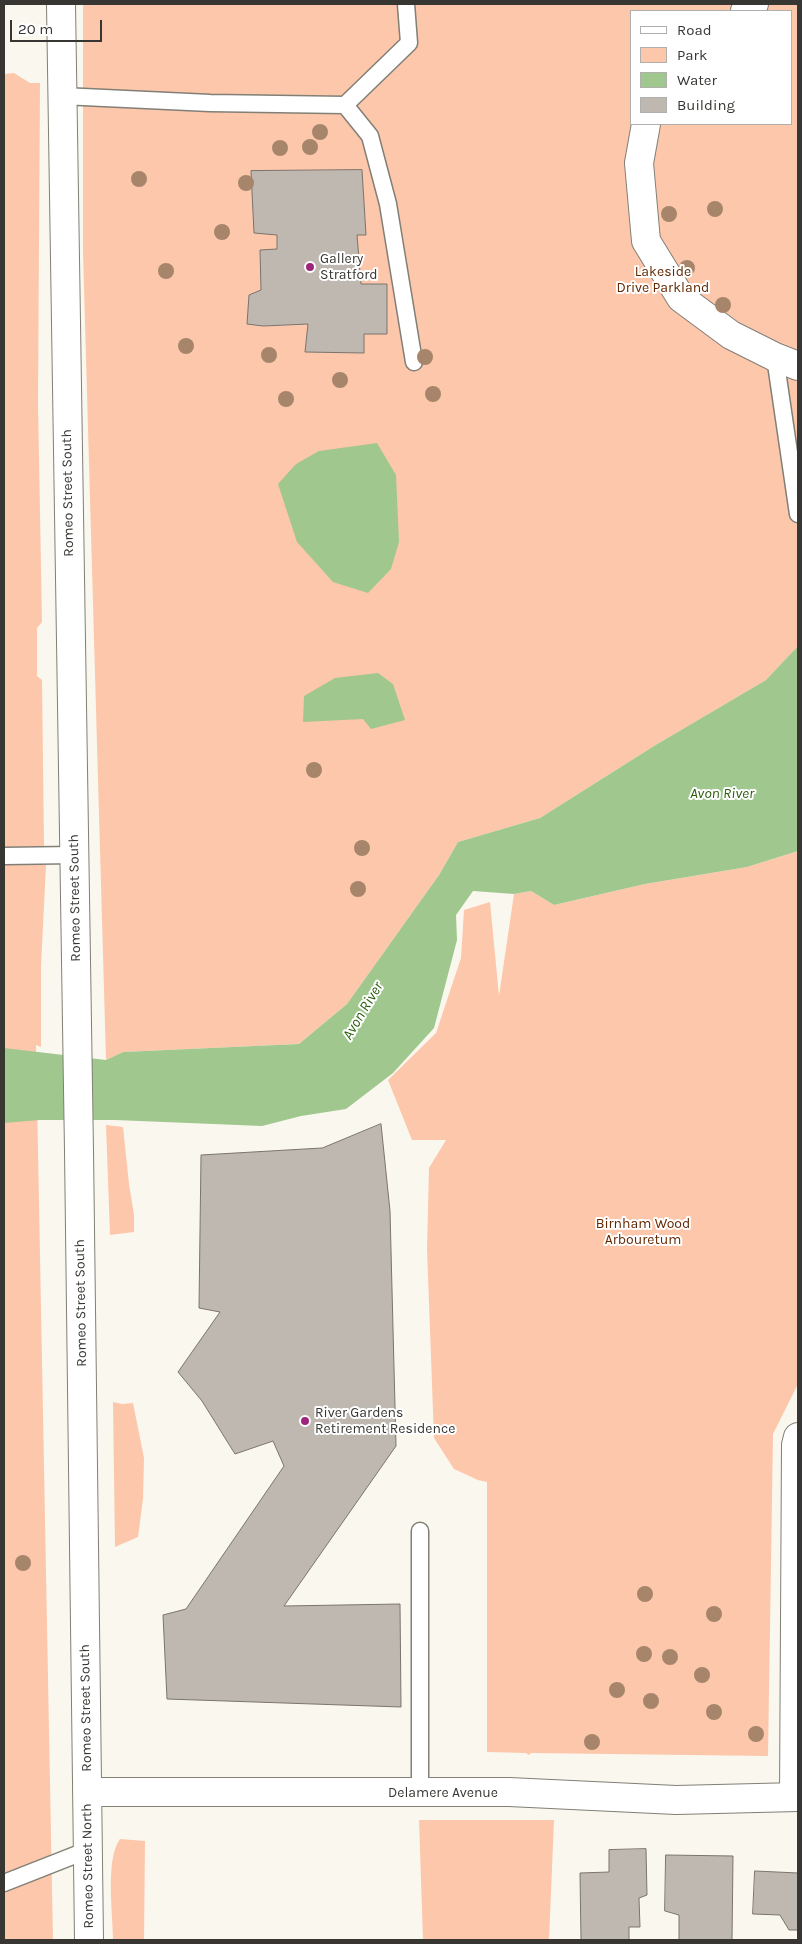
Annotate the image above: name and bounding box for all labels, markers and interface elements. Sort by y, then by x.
scale bar [12,10,105,42]
legend [630,10,792,125]
text: 20 m [18,20,53,38]
text: Road [677,21,712,39]
text: Park [677,46,707,64]
text: Water [677,71,717,89]
text: Building [677,96,735,114]
place label: Gallery Stratford [320,251,378,284]
marker: Gallery Stratford [304,261,316,273]
park label: Lakeside Drive Parkland [617,264,709,296]
street label: Romeo Street South [58,429,78,557]
water label: Avon River [690,785,754,803]
street label: Romeo Street South [65,834,85,962]
water label: Avon River [339,979,387,1043]
park label: Birnham Wood Arbouretum [596,1216,690,1248]
street label: Romeo Street South [71,1239,91,1367]
place label: River Gardens Retirement Residence [315,1405,455,1438]
marker: River Gardens Retirement Residence [299,1415,311,1427]
street label: Romeo Street South [76,1644,96,1772]
street label: Delamere Avenue [388,1785,498,1801]
street label: Romeo Street North [79,1803,97,1929]

